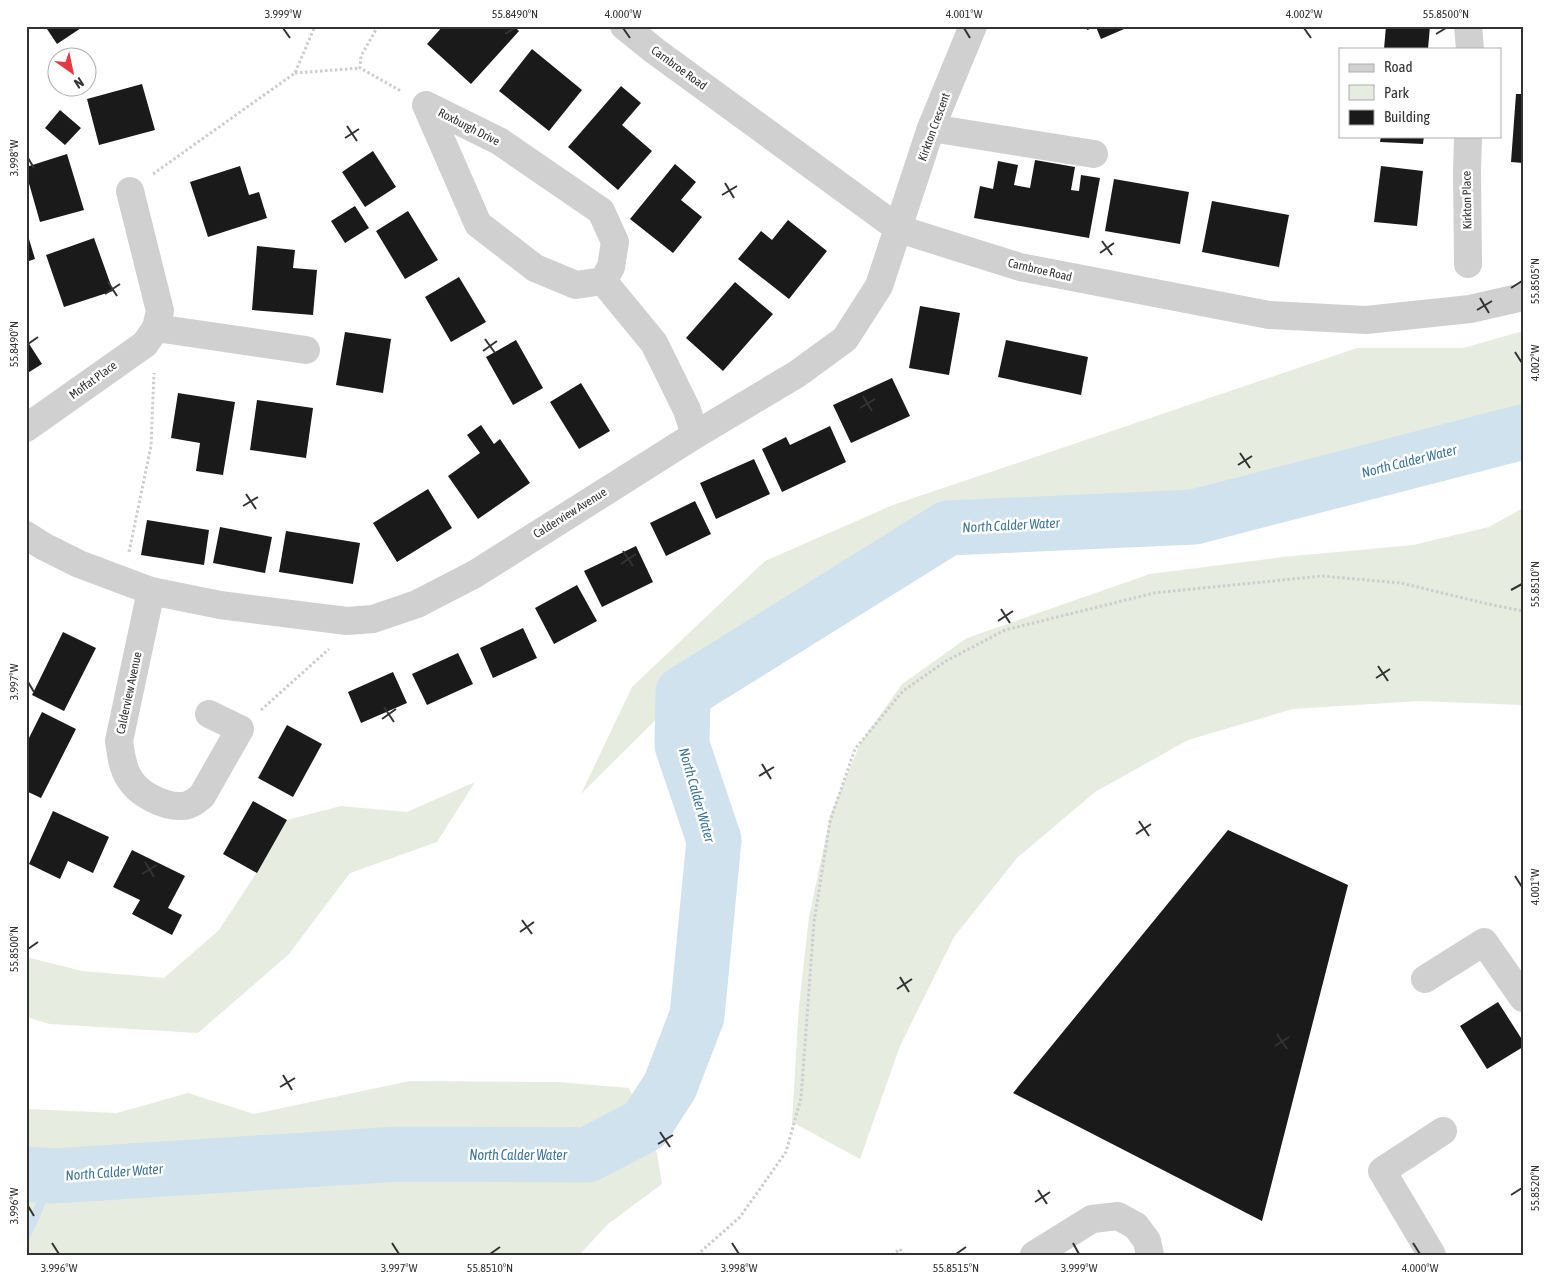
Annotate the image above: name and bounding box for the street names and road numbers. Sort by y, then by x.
street label: Carnbroe Road [649,43,709,93]
street label: Kirkton Crescent [915,90,953,163]
street label: Roxburgh Drive [436,106,502,148]
street label: Kirkton Place [1459,171,1475,229]
street label: Carnbroe Road [1007,256,1073,284]
street label: Moffat Place [66,358,120,402]
street label: Calderview Avenue [531,485,609,541]
street label: Calderview Avenue [113,651,145,735]

